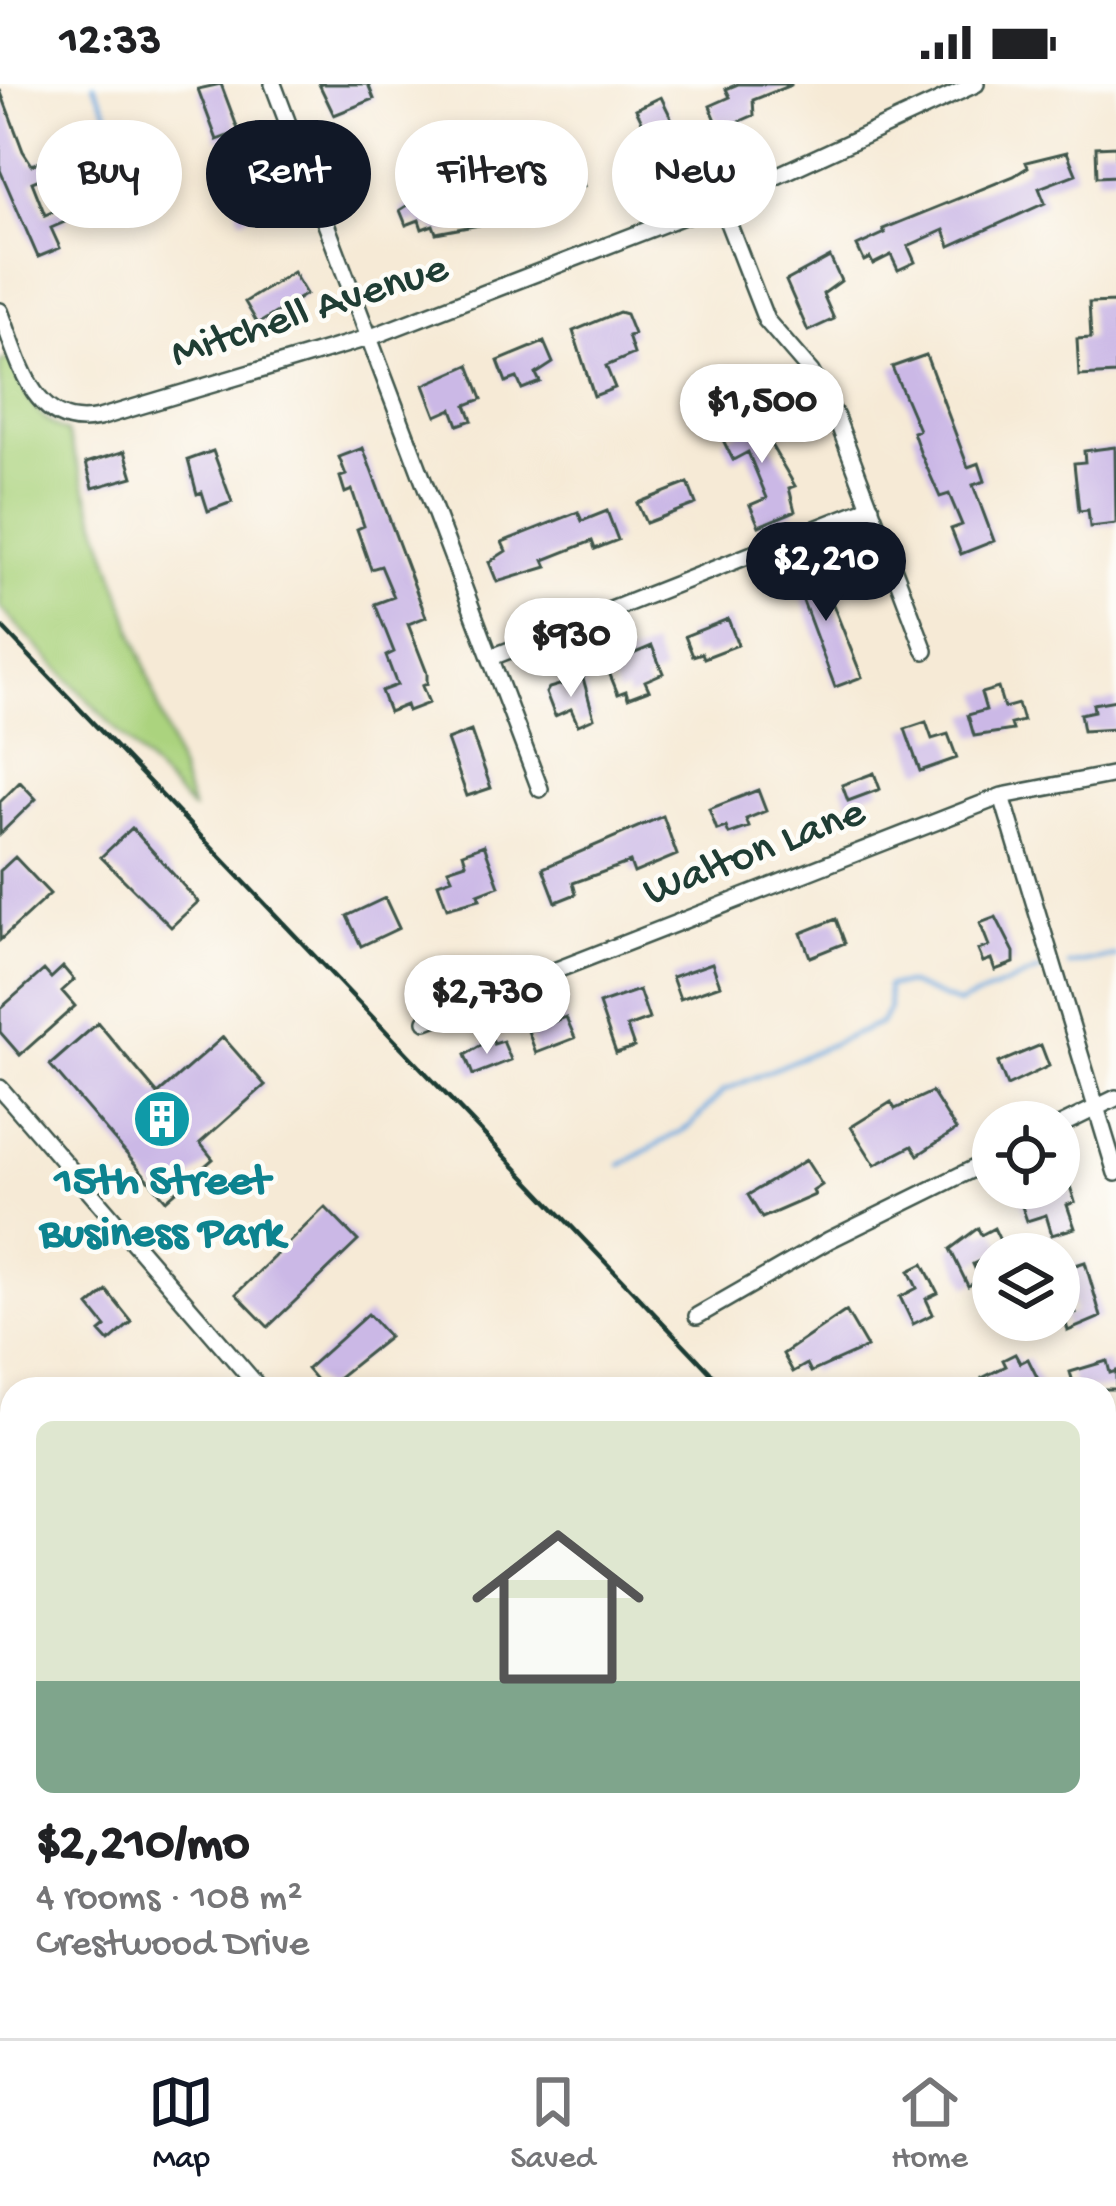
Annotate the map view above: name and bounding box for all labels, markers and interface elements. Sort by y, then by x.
text: 12:33 [60,16,161,69]
chip: Buy [36,120,182,228]
chip: Rent [206,120,371,228]
chip: Filters [395,120,588,228]
chip: New [612,120,777,228]
street label: Mitchell Avenue [165,243,456,383]
pin: $1,500 [664,364,860,466]
text: $1,500 [707,380,817,426]
pin: $2,210 [728,522,924,624]
text: $2,210 [773,538,879,584]
pin: $930 [500,598,642,700]
text: $930 [531,614,611,660]
street label: Walton Lane [637,787,874,920]
pin: $2,730 [389,955,585,1057]
text: $2,730 [431,971,543,1017]
building icon: 15th Street Business Park [131,1088,193,1150]
map controls [972,1101,1080,1341]
button: locate [972,1101,1080,1209]
place label: 15th Street Business Park [38,1157,289,1262]
button: layers [972,1233,1080,1341]
icon: home [450,1499,666,1715]
text: $2,210/mo [36,1817,249,1877]
text: 4 rooms · 108 m² [36,1877,302,1923]
text: Crestwood Drive [36,1923,309,1969]
tab: Map [148,2069,214,2179]
tab: Saved [510,2069,595,2179]
tab: Home [891,2069,968,2179]

